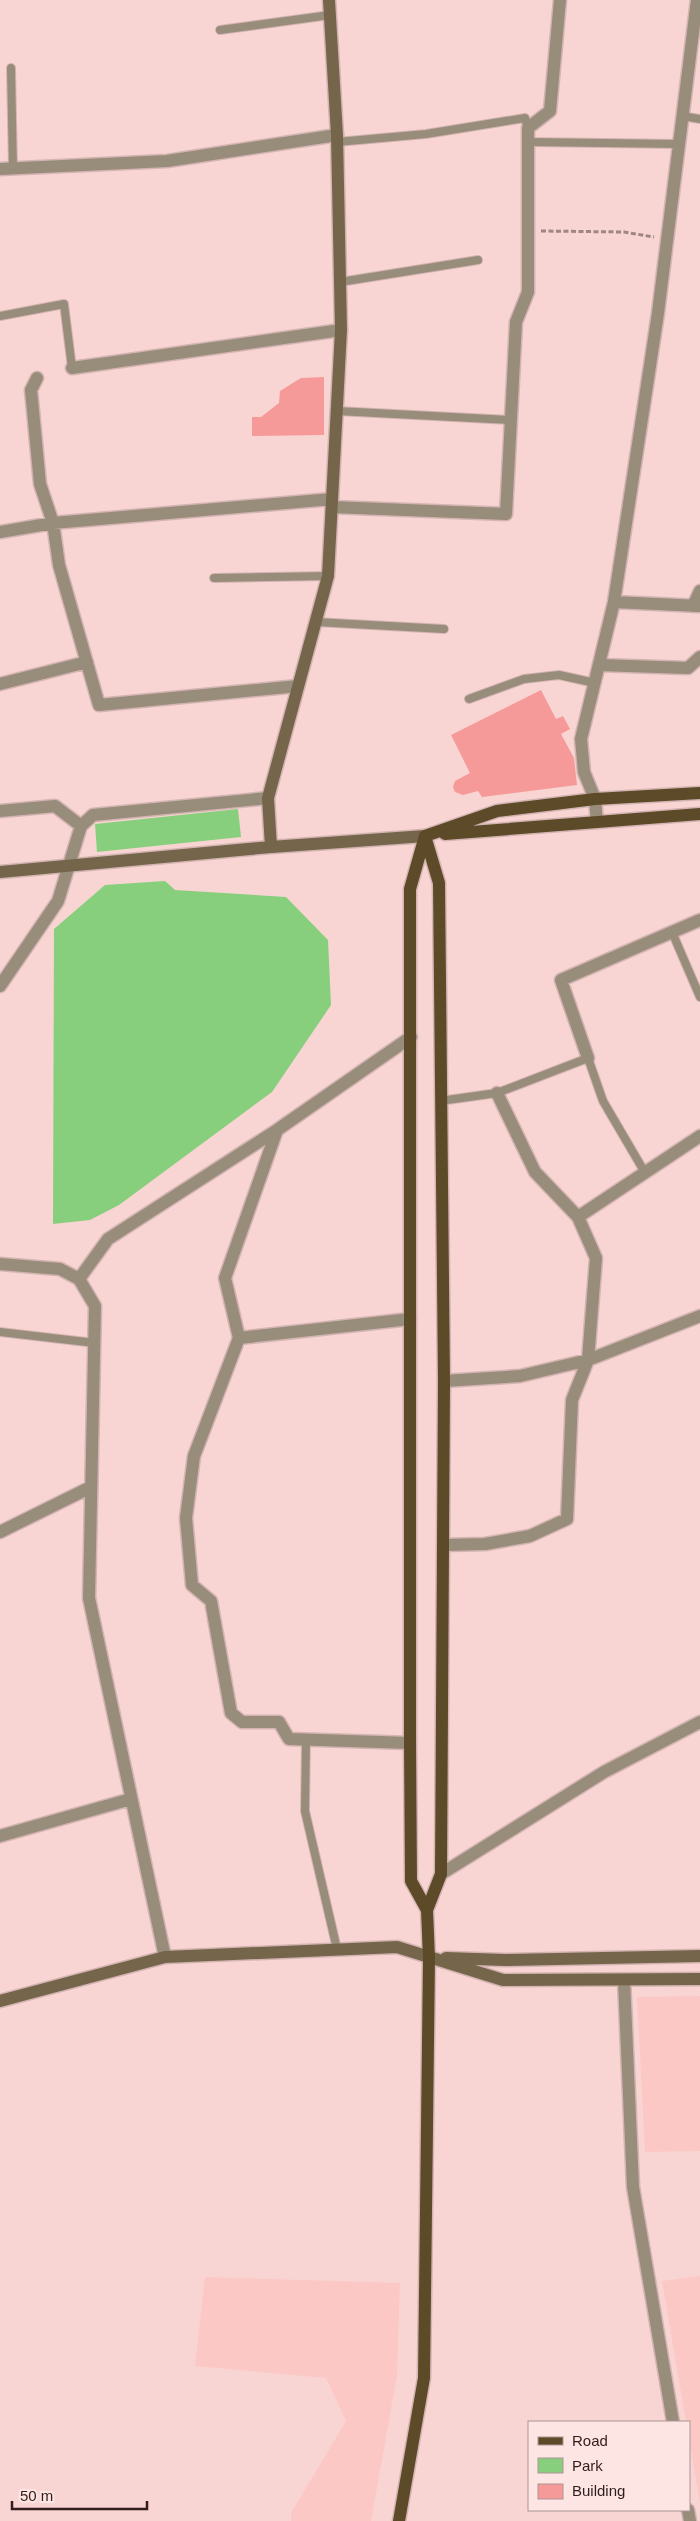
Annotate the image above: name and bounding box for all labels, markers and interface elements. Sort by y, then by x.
legend [528,2421,690,2511]
text: Road [572,2432,608,2449]
text: Park [572,2457,603,2474]
scale bar [12,2478,148,2510]
text: Building [572,2482,625,2499]
text: 50 m [20,2487,53,2504]

